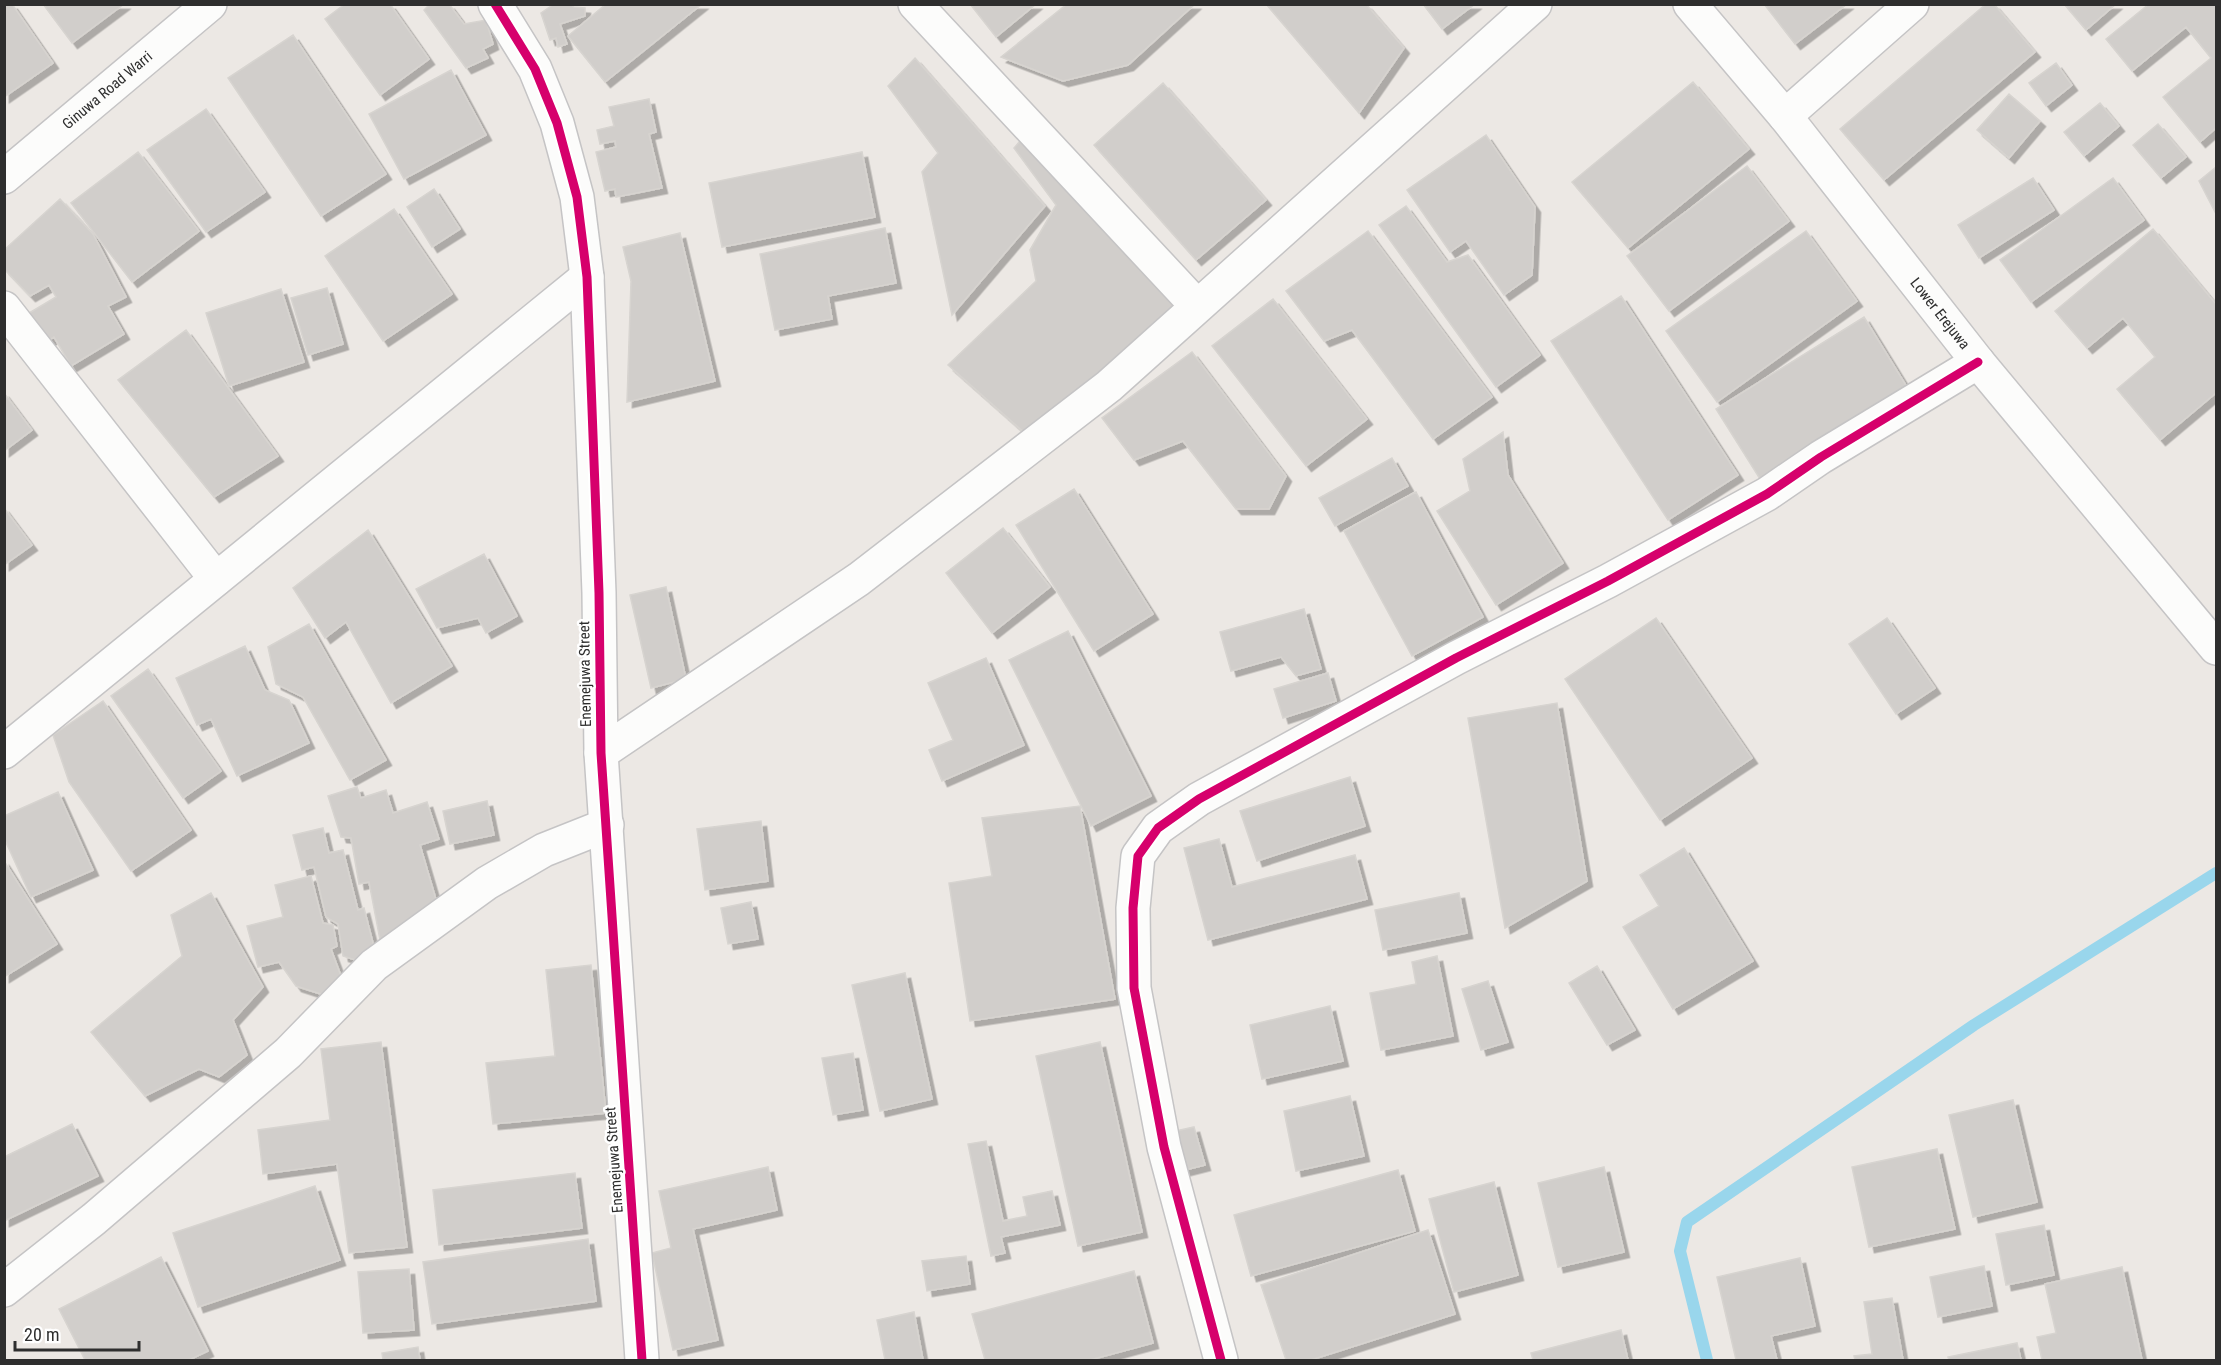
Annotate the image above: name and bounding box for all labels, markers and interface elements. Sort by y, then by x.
street label: Ginuwa Road Warri [59,47,156,133]
street label: Lower Erejuwa [1906,274,1974,353]
street label: Enemejuwa Street [575,621,595,727]
street label: Enemejuwa Street [601,1106,627,1214]
scale bar [15,1314,140,1352]
text: 20 m [24,1324,59,1345]

